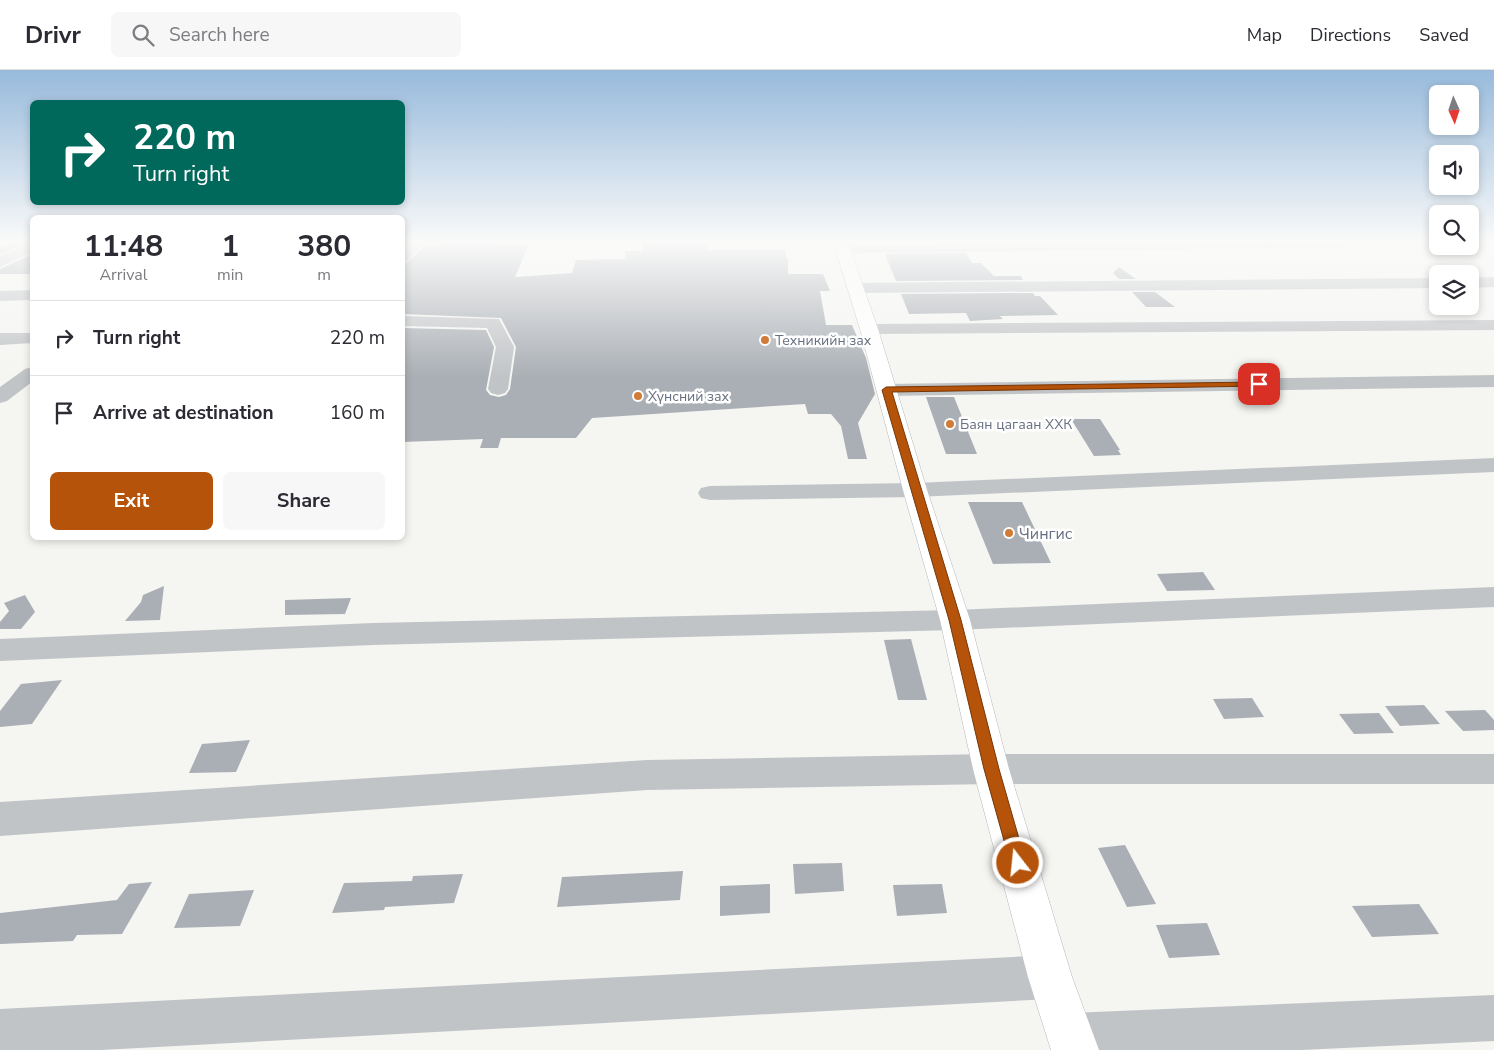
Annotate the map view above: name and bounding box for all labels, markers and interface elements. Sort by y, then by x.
search box [111,12,461,57]
text: Drivr [25,19,81,51]
icon: search [129,21,157,49]
text: Search here [169,22,270,48]
text: Map [1247,23,1282,47]
text: Directions [1310,23,1391,47]
text: Saved [1419,23,1469,47]
north arrow [1429,85,1479,135]
map controls [1429,85,1479,315]
text: 220 m [133,114,236,161]
icon: right [50,120,115,185]
button: sound [1429,145,1479,195]
text: Turn right [133,159,229,189]
button: search [1429,205,1479,255]
text: 11:48 [84,226,163,267]
text: 1 [221,226,239,267]
text: 380 [297,226,351,267]
text: Arrival [99,264,148,286]
text: min [217,264,243,286]
text: m [317,264,331,286]
button: layers [1429,265,1479,315]
icon: right [50,324,78,352]
text: Turn right [93,325,180,351]
text: 220 m [330,325,385,351]
place label: Техникийн зах [775,331,872,350]
marker: Техникийн зах [759,334,771,346]
pin [1238,363,1280,405]
icon: arrive [1245,370,1273,398]
place label: Хүнсний зах [648,387,730,406]
marker: Хүнсний зах [632,390,644,402]
icon: arrive [50,399,78,427]
text: Arrive at destination [93,400,274,426]
text: 160 m [330,400,385,426]
place label: Баян цагаан ХХК [960,415,1072,434]
marker: Баян цагаан ХХК [944,418,956,430]
button: Exit [50,472,213,530]
button: Share [223,472,385,530]
place label: Чингис [1019,523,1073,545]
marker: Чингис [1003,527,1015,539]
position arrow [991,836,1043,888]

